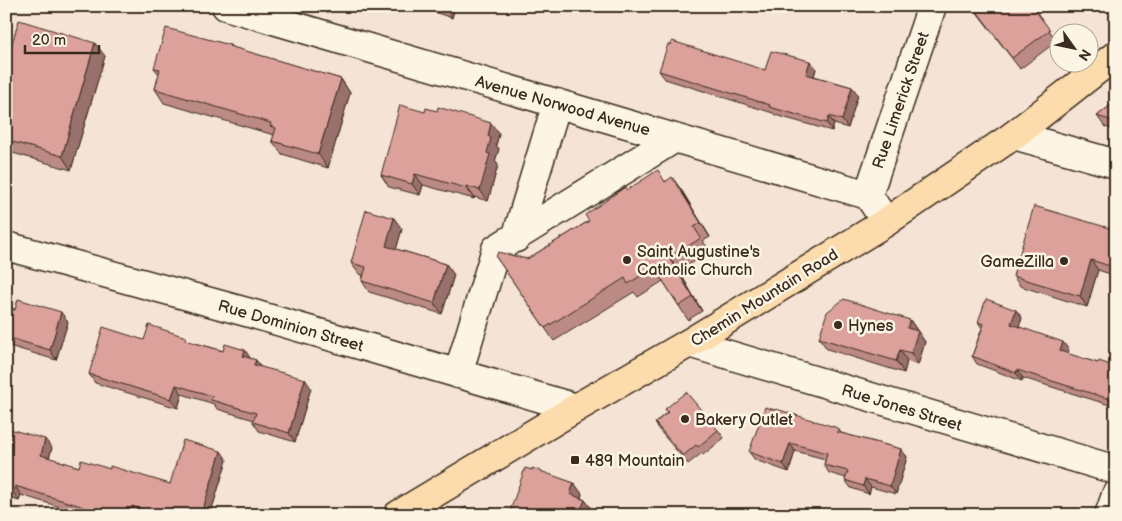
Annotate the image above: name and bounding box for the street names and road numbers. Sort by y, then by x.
street label: Rue Limerick Street [869,29,934,171]
street label: Avenue Norwood Avenue [473,72,653,141]
street label: Chemin Mountain Road [688,245,842,351]
street label: Rue Dominion Street [216,297,366,356]
street label: Rue Jones Street [839,381,964,436]

